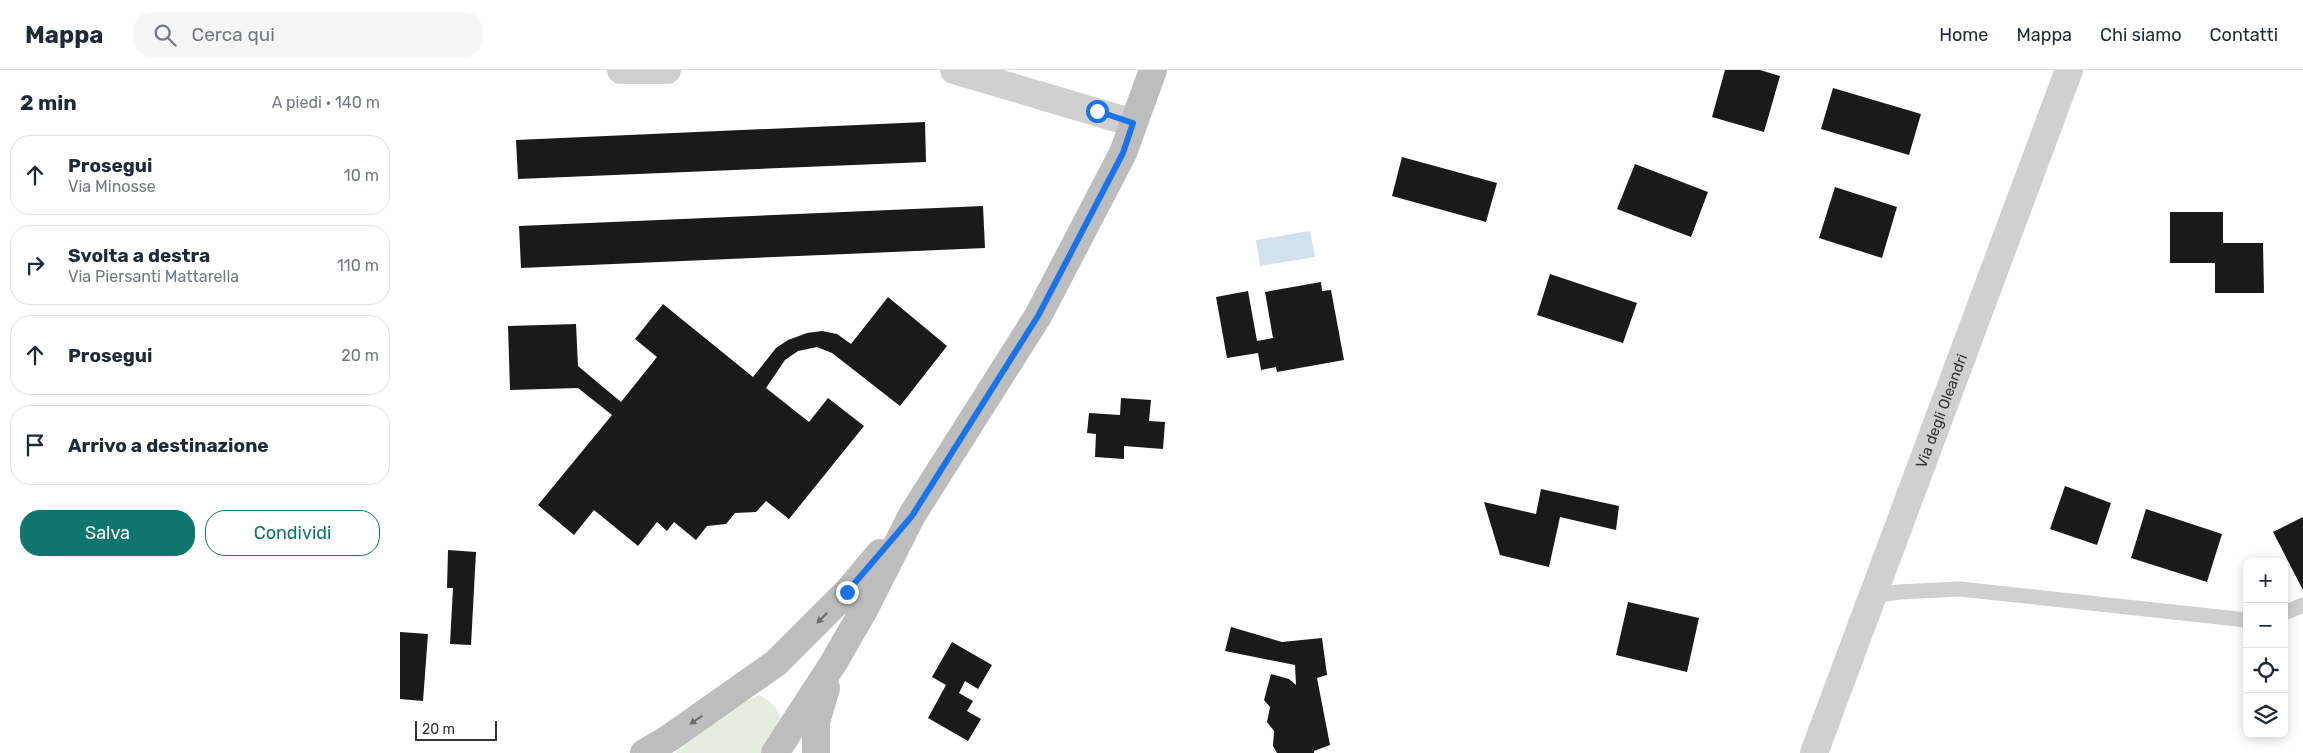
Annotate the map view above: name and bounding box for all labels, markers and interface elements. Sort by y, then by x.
search box [133,12,483,57]
text: Mappa [25,21,103,49]
icon: search [151,21,179,49]
text: Cerca qui [191,23,275,46]
text: Home [1939,24,1988,46]
text: Mappa [2016,24,2072,46]
text: Chi siamo [2100,24,2182,46]
text: Contatti [2210,24,2278,46]
text: 2 min [20,90,77,115]
text: A piedi · 140 m [272,93,380,112]
route start [1086,100,1109,123]
text: Prosegui [68,154,152,177]
icon: ahead [21,161,49,189]
text: 10 m [344,166,379,185]
text: Via Minosse [68,177,156,196]
text: Svolta a destra [68,244,210,267]
icon: right [21,251,49,279]
text: 110 m [337,256,379,275]
text: Via Piersanti Mattarella [68,267,239,286]
icon: ahead [21,341,49,369]
text: Prosegui [68,344,152,367]
text: 20 m [341,346,379,365]
street label: Via degli Oleandri [1912,351,1971,471]
icon: arrive [21,431,49,459]
text: Arrivo a destinazione [68,434,269,457]
button: Salva [20,510,195,556]
button: Condividi [205,510,380,556]
map controls [2243,558,2288,738]
button: + [2243,558,2288,603]
route end [836,581,859,604]
button: − [2243,603,2288,648]
one-way arrow [816,612,828,624]
button: locate [2243,648,2288,693]
button: layers [2243,693,2288,738]
one-way arrow [689,715,703,725]
scale bar [415,718,498,741]
text: 20 m [422,721,455,738]

